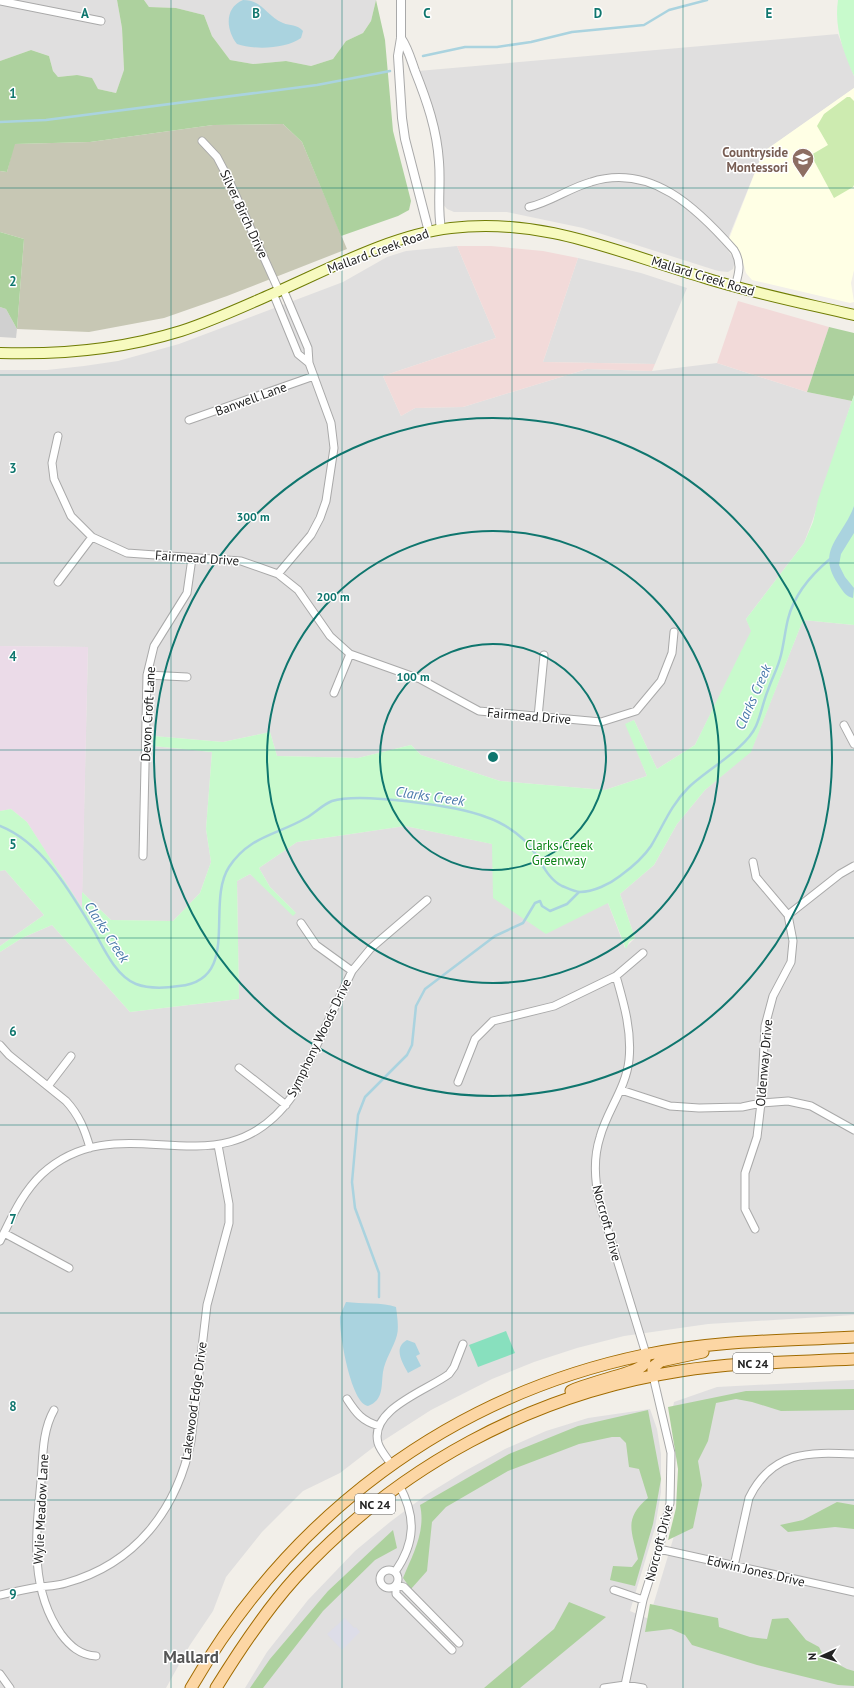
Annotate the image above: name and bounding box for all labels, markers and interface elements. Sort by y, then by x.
text: A [81,5,89,22]
text: B [252,5,260,22]
text: C [423,5,431,22]
text: D [594,5,602,22]
text: E [766,5,773,22]
text: 1 [9,85,17,102]
place label: Countryside Montessori [722,144,788,176]
school or university icon: Countryside Montessori [790,146,816,179]
street label: Silver Birch Drive [216,167,272,261]
street label: Mallard Creek Road [325,225,431,277]
street label: Mallard Creek Road [649,252,757,300]
text: 2 [9,273,17,290]
street label: Banwell Lane [213,378,289,420]
text: 3 [9,460,17,477]
text: 300 m [236,509,270,524]
street label: Fairmead Drive [154,547,240,569]
text: 200 m [316,589,350,604]
text: 4 [9,648,17,665]
water label: Clarks Creek [731,661,776,732]
street label: Devon Croft Lane [137,666,159,762]
text: 100 m [396,669,430,684]
street label: Fairmead Drive [486,704,572,728]
centre of rings [486,750,500,764]
water label: Clarks Creek [394,782,466,810]
text: 5 [9,836,17,853]
park label: Clarks Creek Greenway [525,837,594,869]
water label: Clarks Creek [81,898,134,967]
street label: Symphony Woods Drive [283,976,355,1100]
street label: Oldenway Drive [752,1019,776,1107]
text: 6 [9,1023,17,1040]
street label: Norcroft Drive [589,1183,625,1263]
text: 7 [9,1211,17,1228]
street label: Lakewood Edge Drive [177,1341,211,1461]
road number: NC 24 [733,1353,773,1373]
text: 8 [9,1398,17,1415]
street label: Wylie Meadow Lane [30,1453,52,1565]
road number: NC 24 [355,1494,395,1514]
street label: Norcroft Drive [641,1503,677,1583]
street label: Edwin Jones Drive [705,1551,807,1591]
text: 9 [9,1586,17,1603]
north arrow [802,1636,842,1676]
district label: Mallard [163,1646,219,1668]
text: N [805,1653,819,1661]

